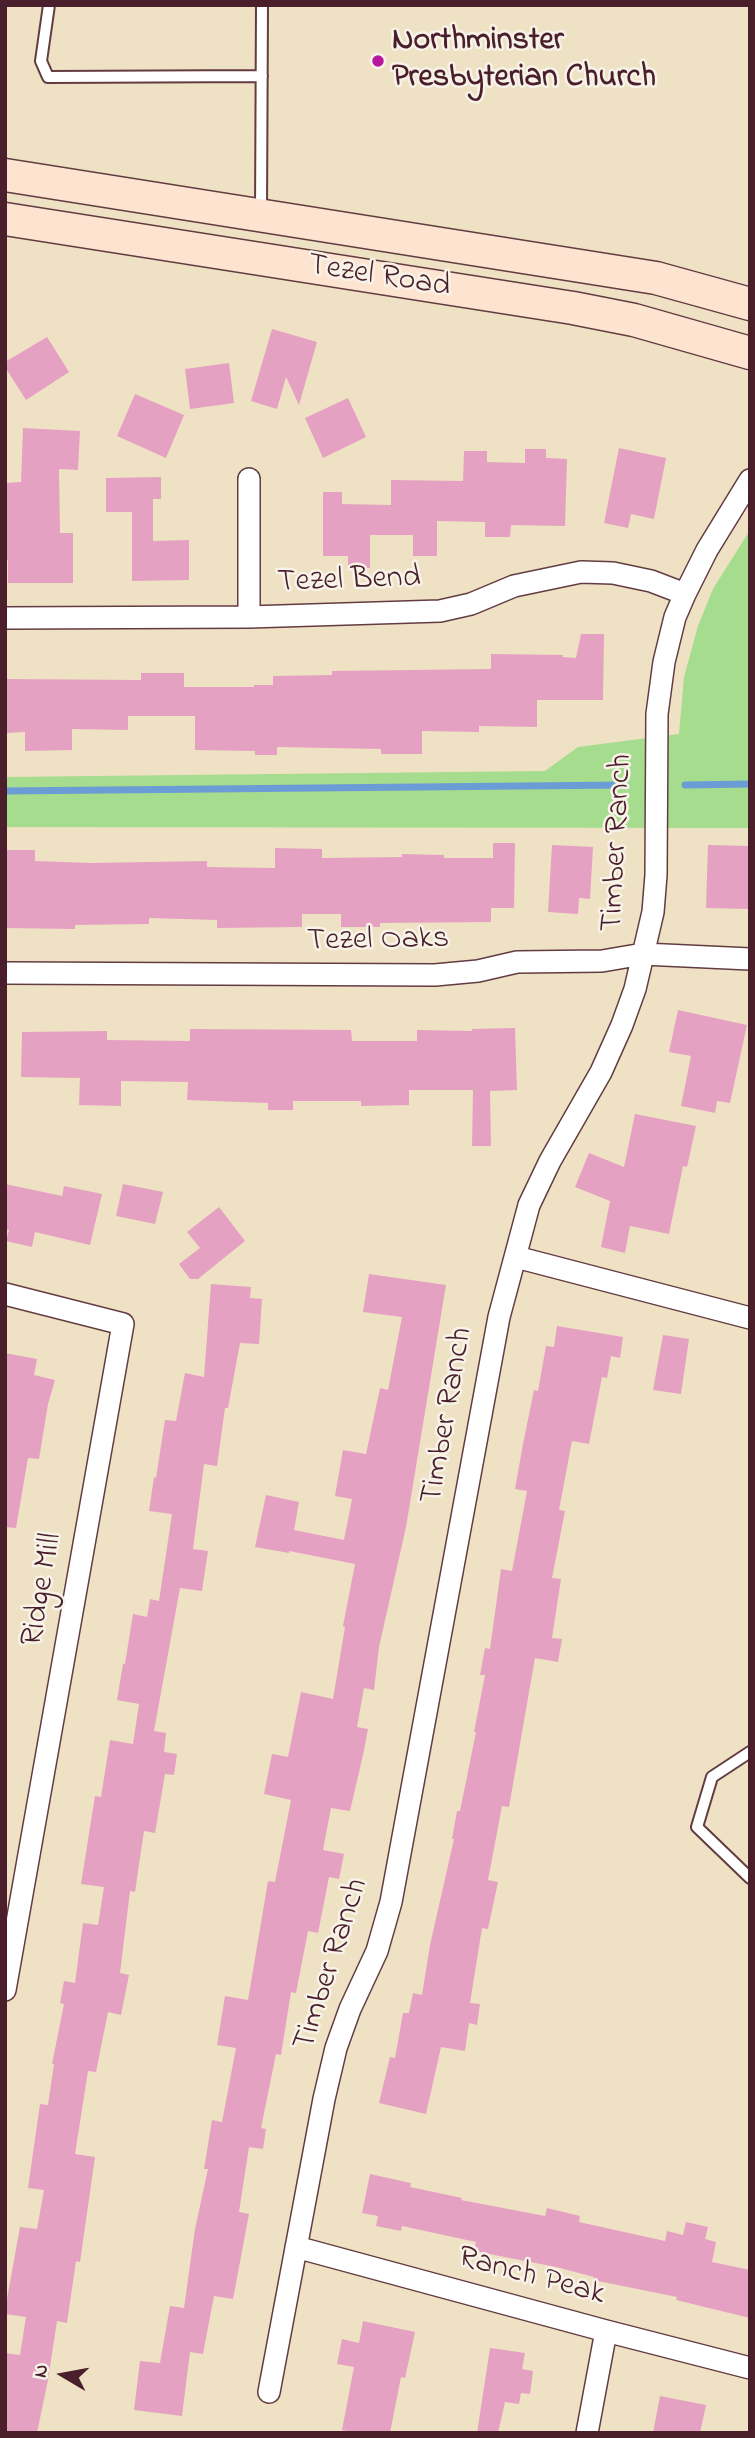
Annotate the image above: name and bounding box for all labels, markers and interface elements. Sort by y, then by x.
place label: Northminster Presbyterian Church [392,24,656,99]
marker: Northminster Presbyterian Church [370,53,386,69]
street label: Tezel Road [305,248,453,308]
street label: Tezel Bend [277,560,421,604]
street label: Timber Ranch [595,753,643,933]
street label: Tezel Oaks [306,922,450,962]
street label: Timber Ranch [415,1325,483,1507]
street label: Ridge Mill [15,1530,73,1650]
street label: Timber Ranch [287,1874,379,2056]
street label: Ranch Peak [453,2240,609,2316]
north arrow [28,2340,98,2410]
text: N [27,2363,56,2380]

